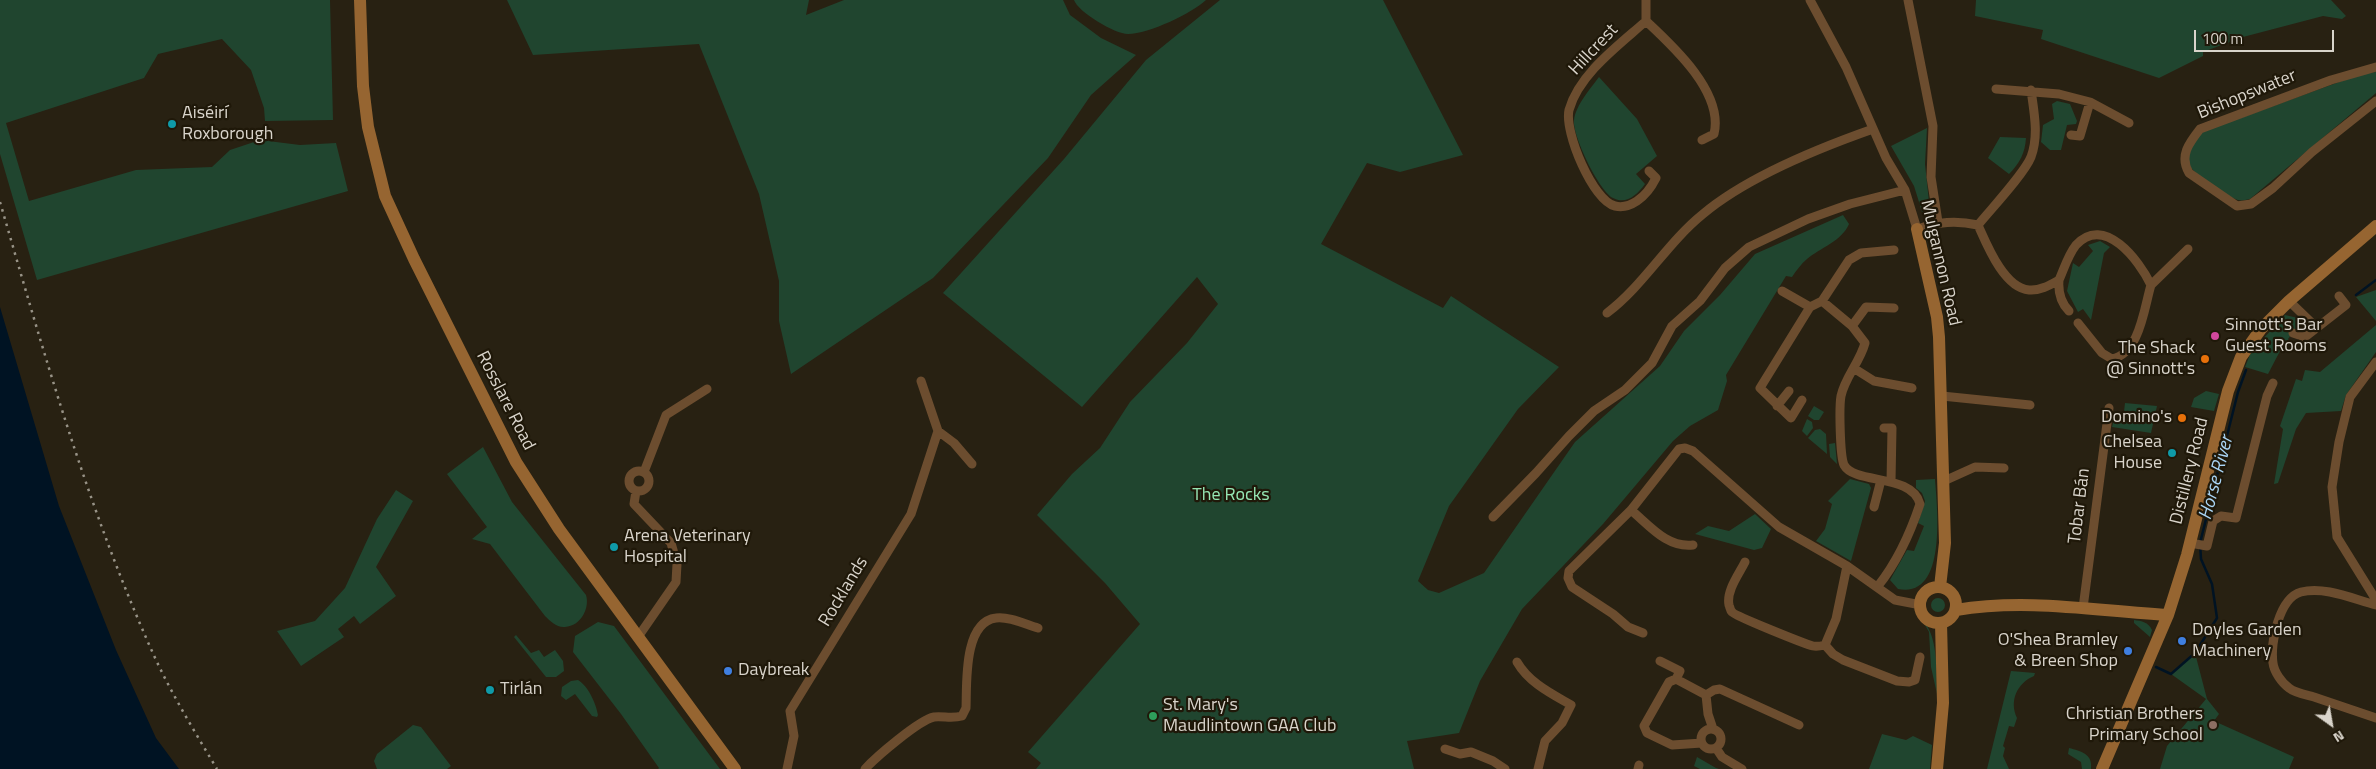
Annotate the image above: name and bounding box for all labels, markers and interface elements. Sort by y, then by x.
street label: Hillcrest [1565,20,1623,80]
scale bar [2196,20,2336,52]
text: 100 m [2202,27,2243,50]
street label: Bishopswater [2194,65,2300,125]
place label: Aiséirí Roxborough [182,103,273,146]
marker: Aiséirí Roxborough [166,118,178,130]
street label: Mulgannon Road [1915,198,1965,328]
place label: Sinnott's Bar Guest Rooms [2225,315,2327,358]
marker: Sinnott's Bar Guest Rooms [2209,330,2221,342]
place label: The Shack @ Sinnott's [2106,338,2195,380]
street label: Rosslare Road [471,348,539,454]
marker: The Shack @ Sinnott's [2199,353,2211,365]
place label: Domino's [2101,407,2172,429]
marker: Domino's [2176,412,2188,424]
street label: Distillery Road [2166,415,2214,527]
place label: Chelsea House [2103,432,2162,474]
water label: Horse River [2195,433,2239,523]
marker: Chelsea House [2166,447,2178,459]
street label: Tobar Bán [2065,467,2095,545]
park label: The Rocks [1192,485,1270,507]
place label: Arena Veterinary Hospital [624,526,751,568]
marker: Arena Veterinary Hospital [608,541,620,553]
street label: Rocklands [815,553,873,631]
place label: Doyles Garden Machinery [2192,620,2302,662]
place label: O'Shea Bramley & Breen Shop [1998,630,2118,672]
marker: Doyles Garden Machinery [2176,635,2188,647]
marker: O'Shea Bramley & Breen Shop [2122,645,2134,657]
place label: Daybreak [738,660,809,682]
marker: Daybreak [722,665,734,677]
place label: Tirlán [500,679,542,701]
marker: Tirlán [484,684,496,696]
place label: St. Mary's Maudlintown GAA Club [1163,695,1336,738]
north arrow [2306,699,2356,749]
place label: Christian Brothers Primary School [2066,704,2203,746]
marker: St. Mary's Maudlintown GAA Club [1147,710,1159,722]
marker: Christian Brothers Primary School [2207,719,2219,731]
text: N [2330,726,2349,749]

